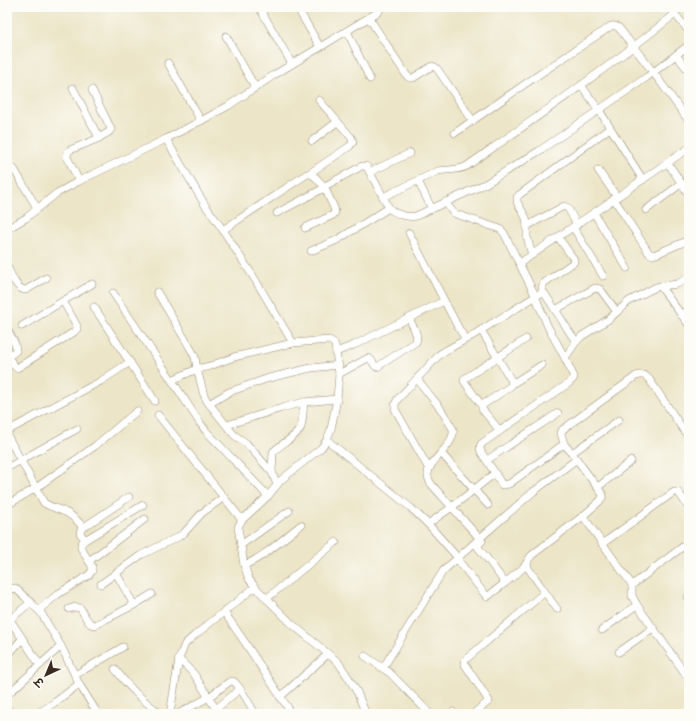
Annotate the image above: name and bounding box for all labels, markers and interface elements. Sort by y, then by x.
north arrow [26,655,66,695]
text: उ [31,673,47,690]

